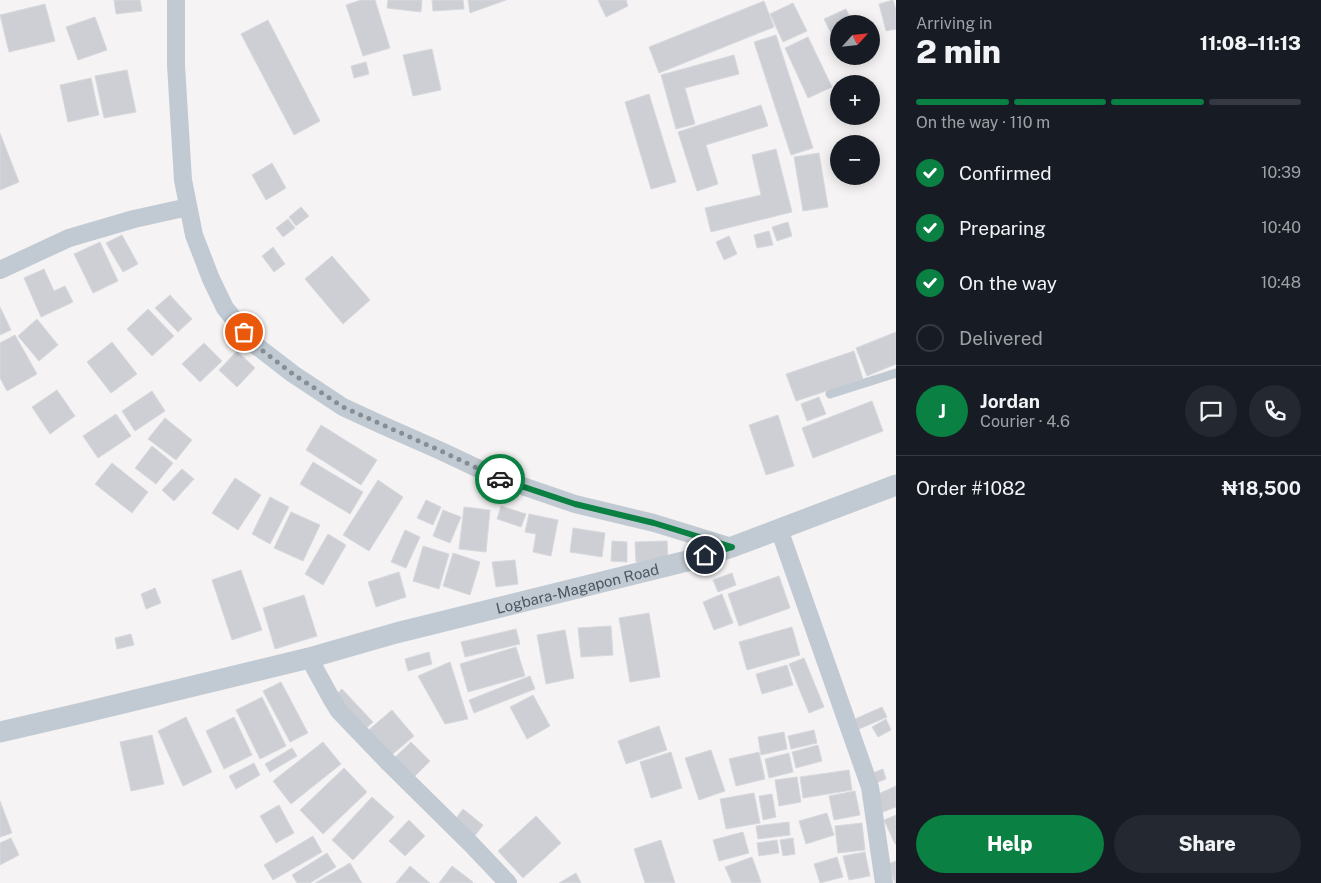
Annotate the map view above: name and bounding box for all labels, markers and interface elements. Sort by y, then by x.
text: Arriving in [916,14,992,33]
north arrow [830,15,880,65]
map controls [830,15,880,185]
text: 11:08–11:13 [1200,32,1301,54]
text: 2 min [916,33,1001,70]
button: + [830,75,880,125]
text: On the way · 110 m [916,113,1050,132]
button: − [830,135,880,185]
icon: check [916,159,944,187]
text: Confirmed [959,162,1052,184]
text: 10:39 [1261,163,1301,182]
icon: check [916,214,944,242]
text: Preparing [959,217,1046,239]
text: 10:40 [1261,218,1301,237]
icon: check [916,269,944,297]
text: On the way [959,272,1057,294]
text: 10:48 [1261,273,1301,292]
pin [223,311,265,353]
icon: bag [230,318,258,346]
text: Delivered [959,327,1043,349]
button: chat [1185,385,1237,437]
button: phone [1249,385,1301,437]
text: Jordan [980,390,1040,412]
text: J [938,400,946,422]
text: Courier · 4.6 [980,412,1070,431]
courier [475,454,525,504]
icon: car [486,465,514,493]
text: Order #1082 [916,477,1026,499]
text: ₦18,500 [1222,477,1301,499]
pin [684,534,726,576]
icon: home [691,541,719,569]
street label: Logbara-Magapon Road [494,560,660,616]
button: Help [916,815,1104,873]
button: Share [1114,815,1301,873]

